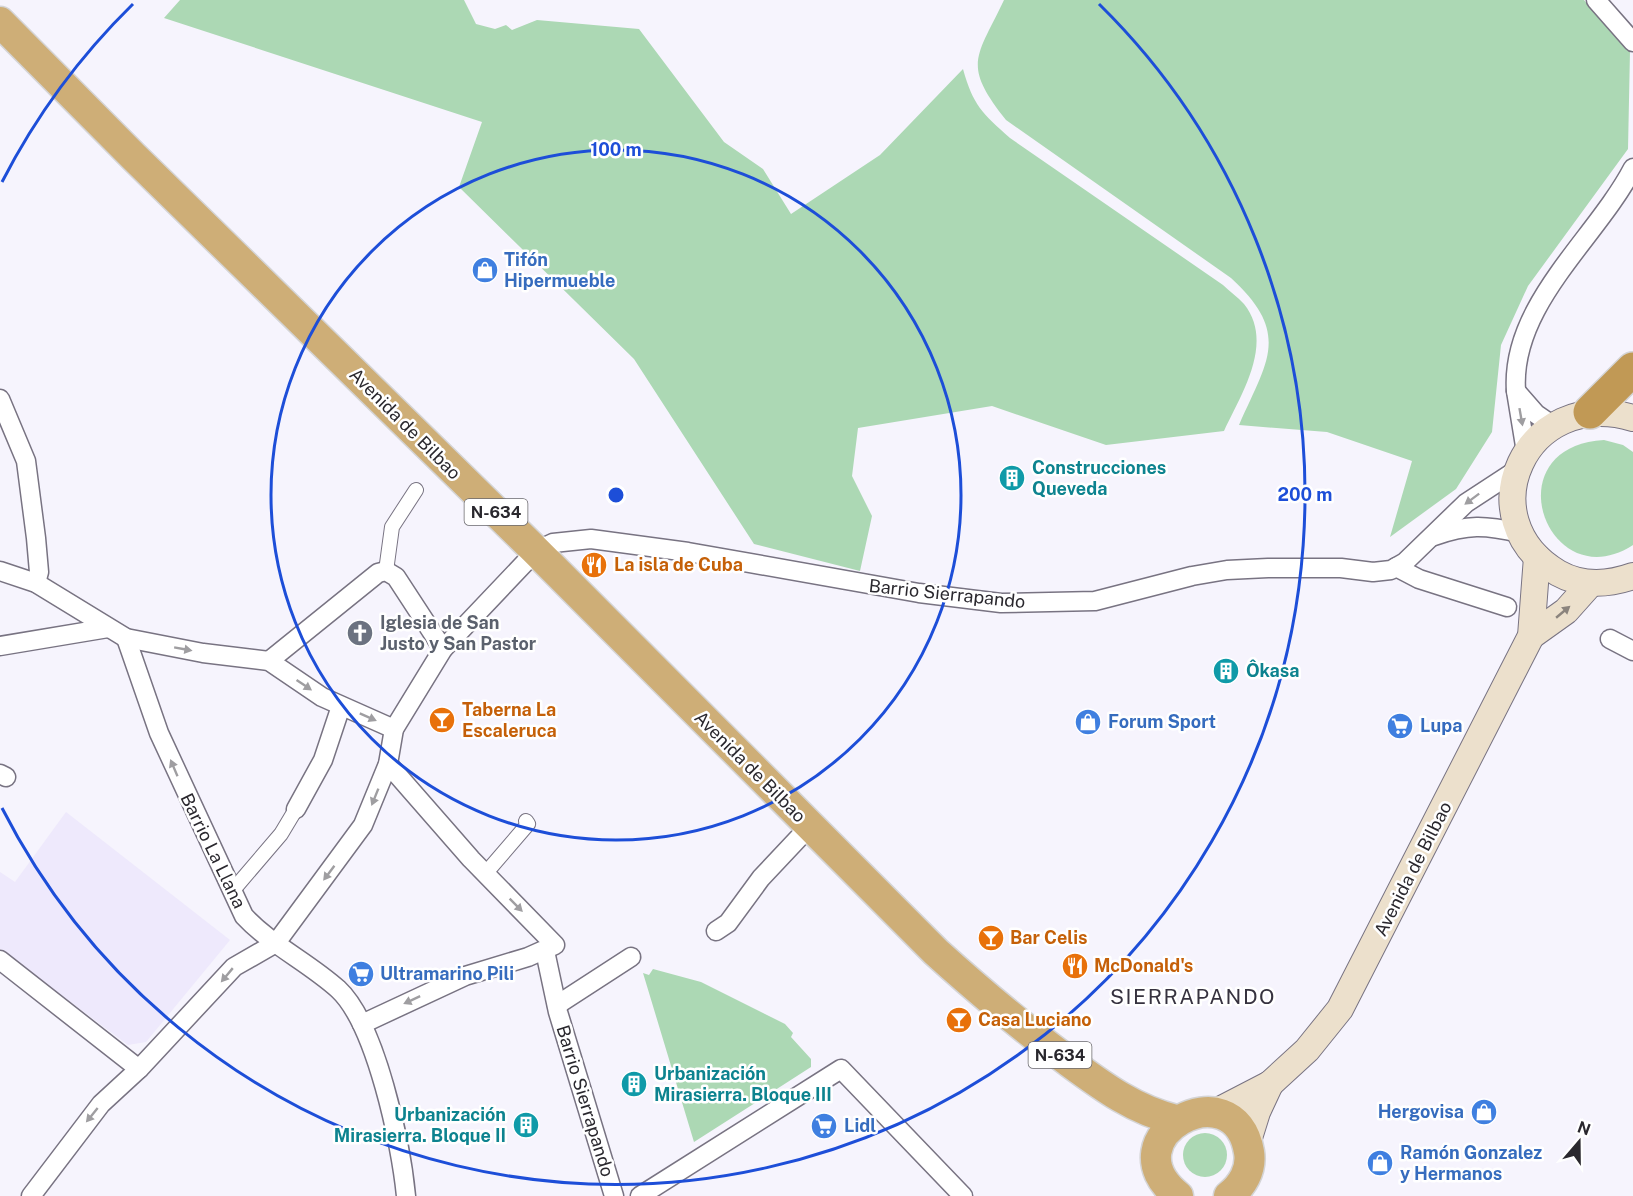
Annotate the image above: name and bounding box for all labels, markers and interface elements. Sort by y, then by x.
text: 100 m [590,139,642,160]
place label: Tifón Hipermueble [504,249,615,291]
shop icon: Tifón Hipermueble [470,255,500,285]
street label: Avenida de Bilbao [345,364,465,484]
one-way arrow [1517,408,1526,427]
place label: Construcciones Queveda [1032,457,1166,499]
building icon: Construcciones Queveda [997,463,1027,493]
text: 200 m [1278,484,1332,505]
centre of rings [606,485,626,505]
one-way arrow [1464,493,1480,505]
road number: N-634 [464,499,528,525]
restaurant icon: La isla de Cuba [579,550,609,580]
place label: La isla de Cuba [614,554,743,575]
street label: Barrio Sierrapando [868,575,1026,612]
one-way arrow [1555,606,1570,619]
place label: Iglesia de San Justo y San Pastor [380,612,537,654]
church icon: Iglesia de San Justo y San Pastor [345,618,375,648]
one-way arrow [174,645,193,654]
building icon: Ôkasa [1211,656,1241,686]
place label: Ôkasa [1246,659,1299,681]
one-way arrow [296,679,312,690]
place label: Taberna La Escaleruca [462,699,557,741]
bar icon: Taberna La Escaleruca [427,705,457,735]
street label: Avenida de Bilbao [690,707,810,827]
shop icon: Forum Sport [1073,707,1103,737]
place label: Forum Sport [1108,711,1216,732]
supermarket icon: Lupa [1385,711,1415,741]
one-way arrow [359,712,377,722]
place label: Lupa [1420,715,1462,736]
one-way arrow [169,759,179,777]
one-way arrow [370,789,380,807]
street label: Barrio La Llana [177,790,250,912]
street label: Avenida de Bilbao [1370,798,1456,940]
one-way arrow [324,865,336,880]
one-way arrow [509,898,523,912]
bar icon: Bar Celis [976,923,1006,953]
place label: Bar Celis [1010,927,1087,948]
restaurant icon: McDonald's [1060,951,1090,981]
place label: McDonald's [1094,955,1193,976]
supermarket icon: Ultramarino Pili [346,959,376,989]
place label: Ultramarino Pili [380,963,514,984]
one-way arrow [221,967,234,982]
district label: SIERRAPANDO [1110,984,1276,1009]
one-way arrow [404,996,421,1005]
bar icon: Casa Luciano [944,1005,974,1035]
place label: Casa Luciano [978,1009,1092,1030]
street label: Barrio Sierrapando [552,1023,619,1179]
road number: N-634 [1028,1042,1092,1068]
place label: Urbanización Mirasierra. Bloque III [654,1063,832,1105]
building icon: Urbanización Mirasierra. Bloque III [619,1069,649,1099]
shop icon: Hergovisa [1469,1097,1499,1127]
place label: Hergovisa [1378,1101,1464,1122]
place label: Urbanización Mirasierra. Bloque II [334,1104,506,1146]
one-way arrow [85,1107,98,1123]
building icon: Urbanización Mirasierra. Bloque II [511,1110,541,1140]
supermarket icon: Lidl [809,1111,839,1141]
north arrow [1549,1112,1609,1172]
place label: Lidl [844,1115,876,1136]
text: N [1575,1117,1593,1139]
place label: Ramón Gonzalez y Hermanos [1400,1142,1542,1184]
shop icon: Ramón Gonzalez y Hermanos [1365,1148,1395,1178]

